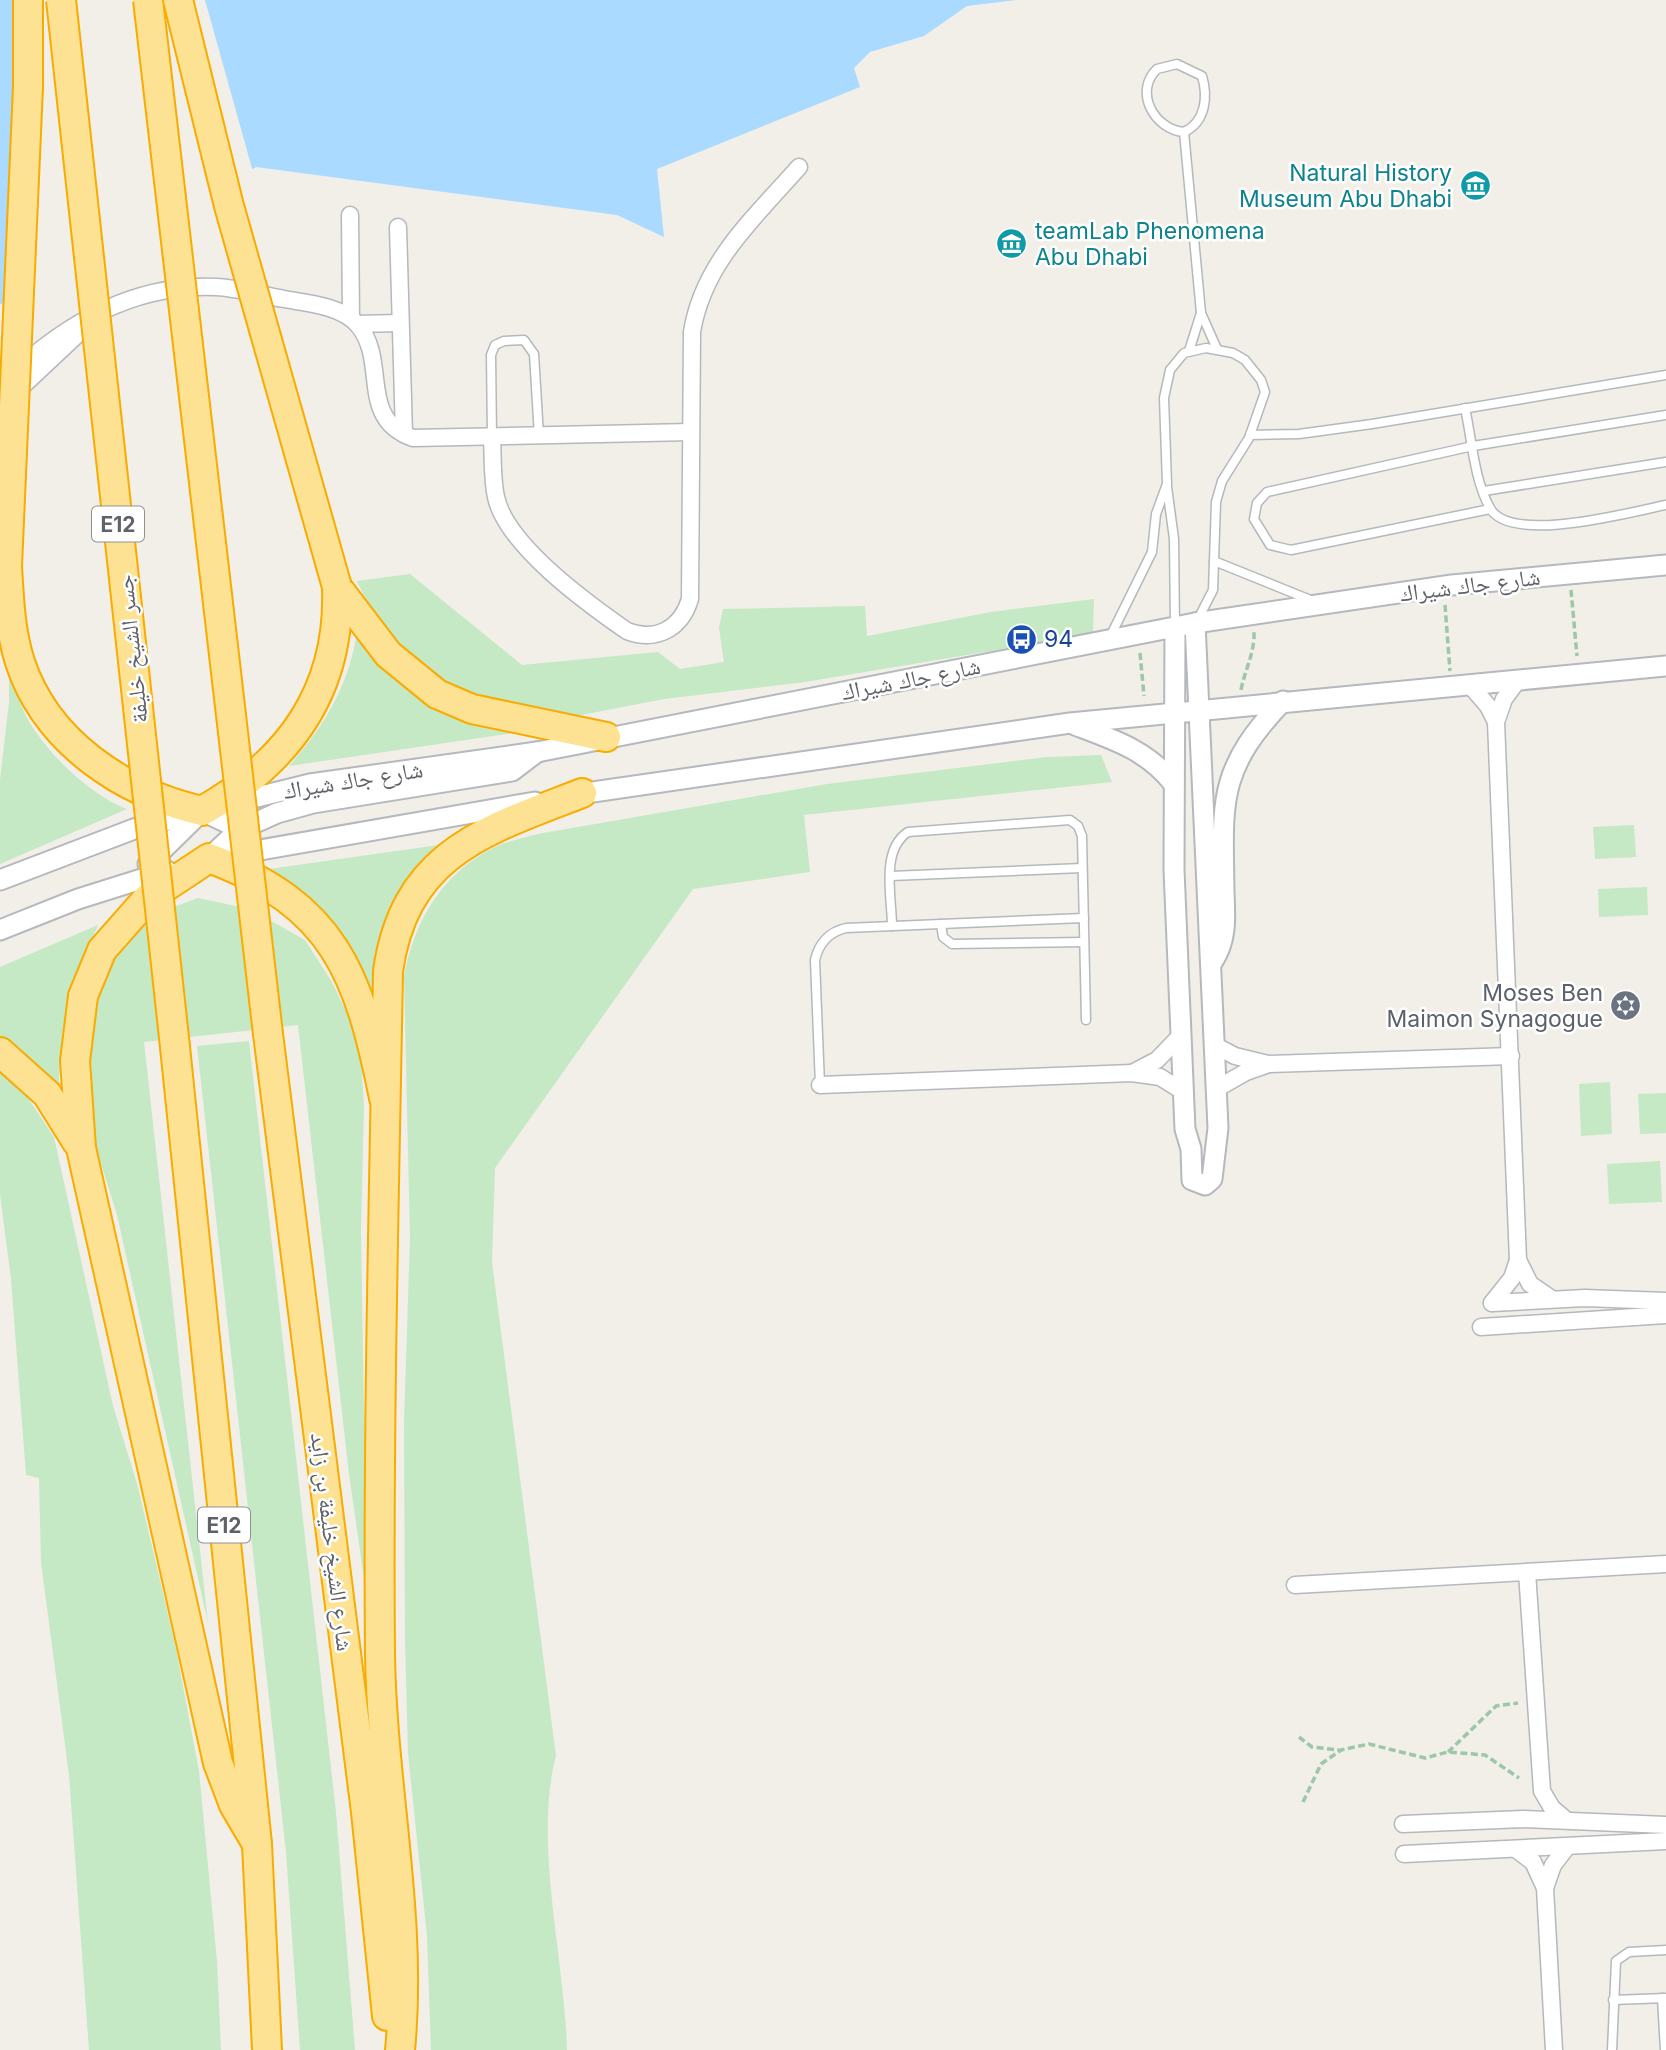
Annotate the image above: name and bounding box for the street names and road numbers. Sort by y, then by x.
road number: E12 [92,506,144,542]
street label: شارع جاك شيراك [1398,563,1542,608]
street label: جسر الشيخ خليفة [110,573,155,725]
street label: شارع جاك شيراك [839,652,983,707]
street label: شارع جاك شيراك [281,755,425,806]
street label: شارع الشيخ خليفة بن زايد [304,1431,359,1653]
road number: E12 [198,1508,250,1542]

